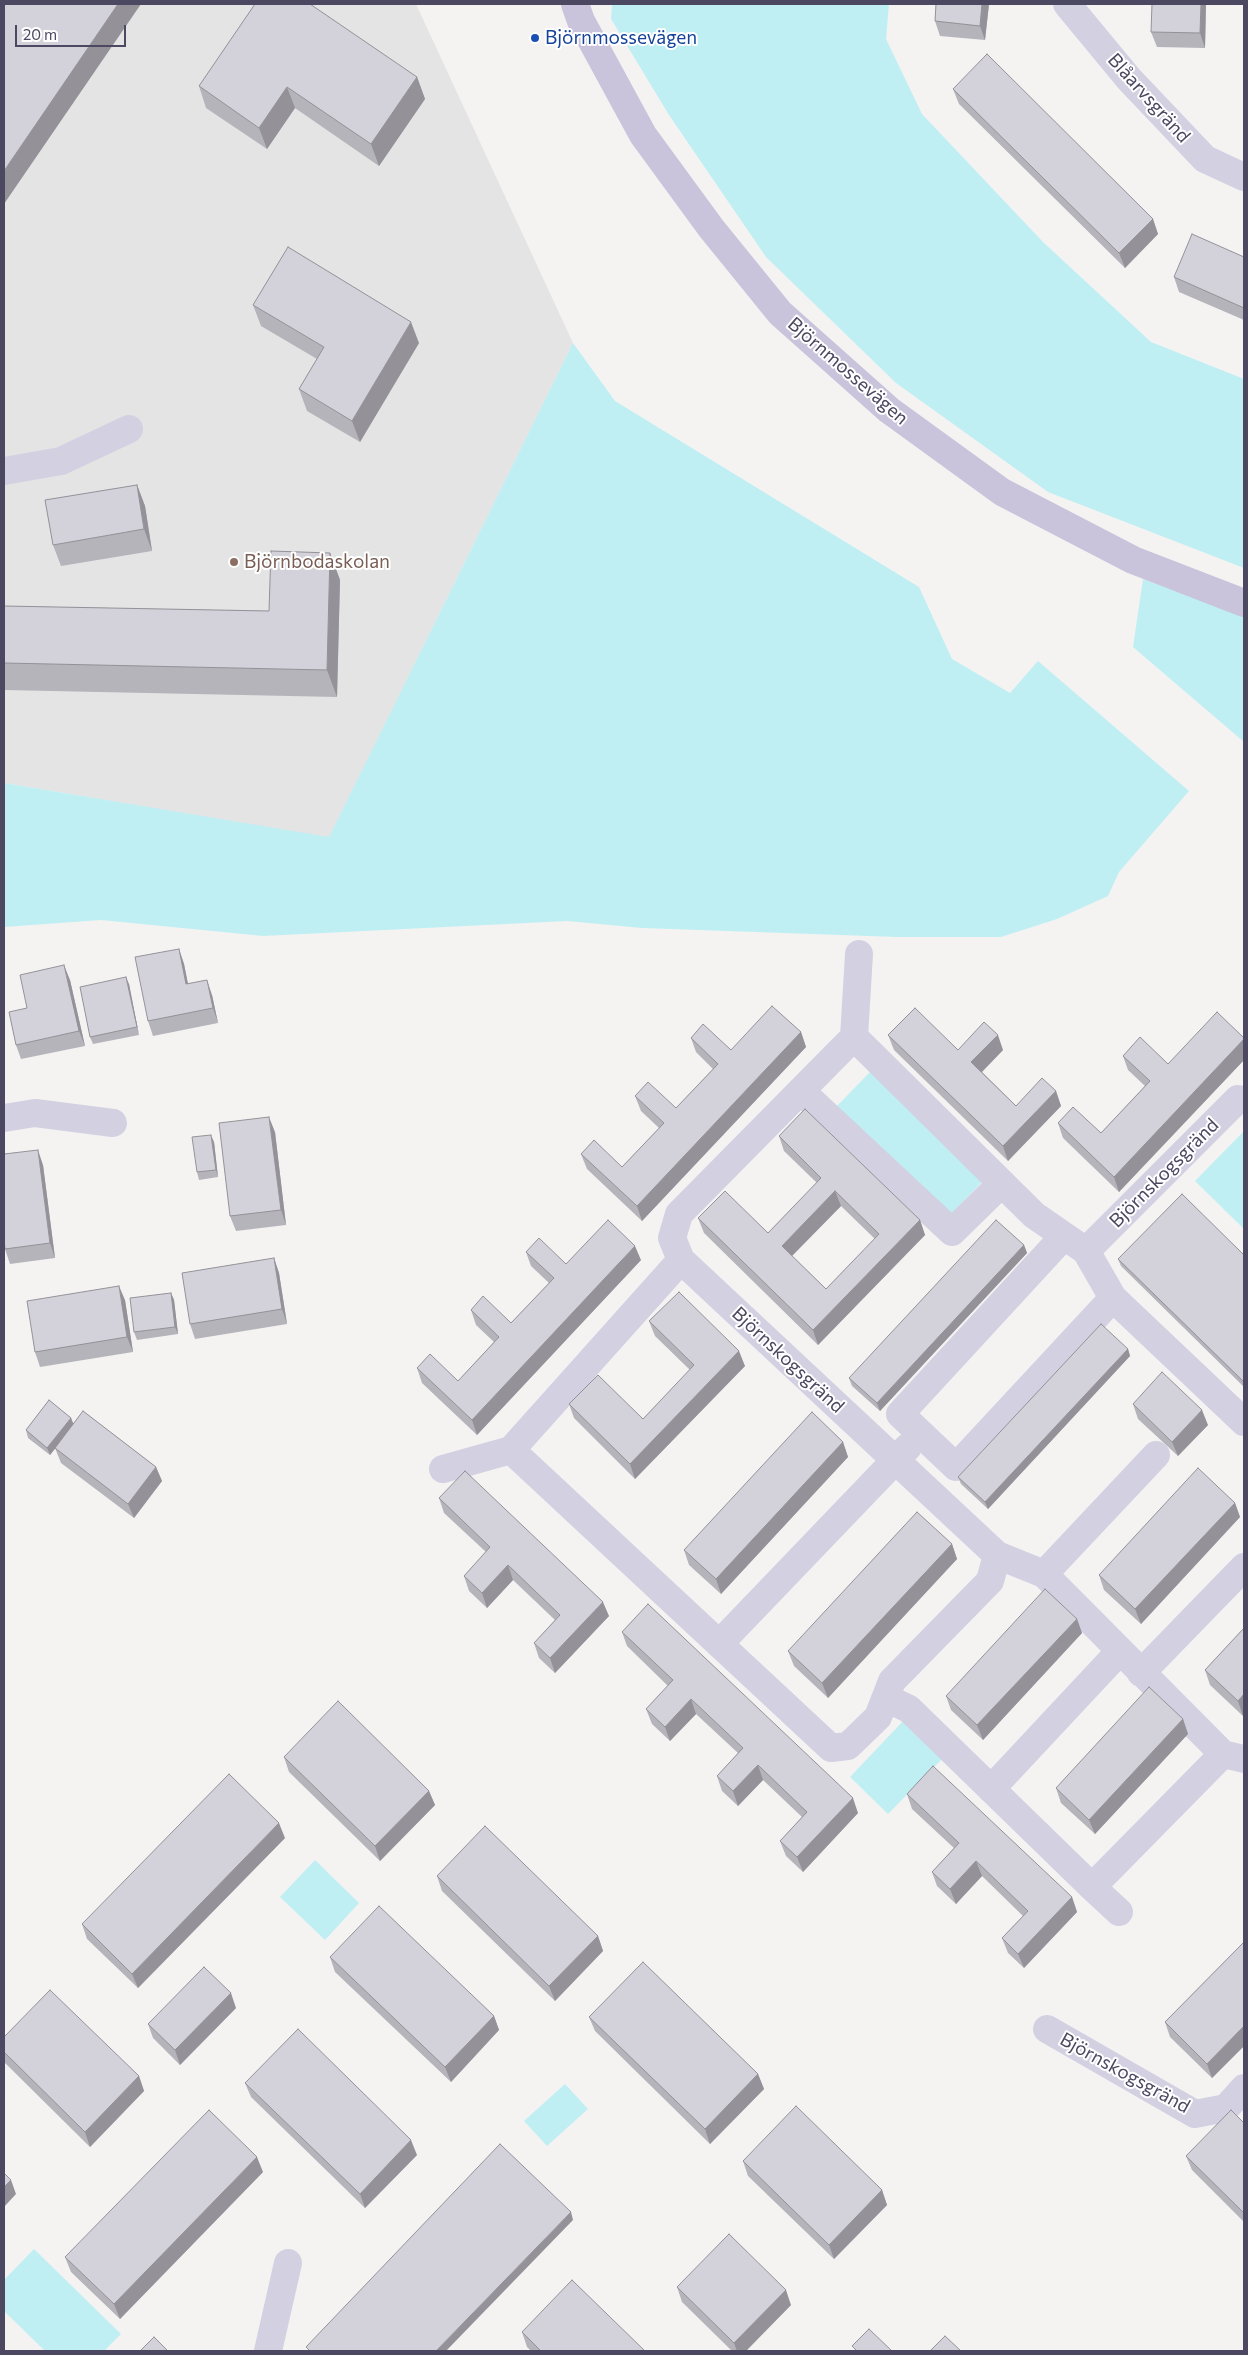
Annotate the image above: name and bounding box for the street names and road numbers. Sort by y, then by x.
street label: Blåarvsgränd [1103,49,1195,147]
street label: Björnmossevägen [783,312,913,430]
street label: Björnskogsgränd [1105,1114,1223,1232]
street label: Björnskogsgränd [727,1302,849,1418]
street label: Björnskogsgränd [1056,2028,1194,2118]

